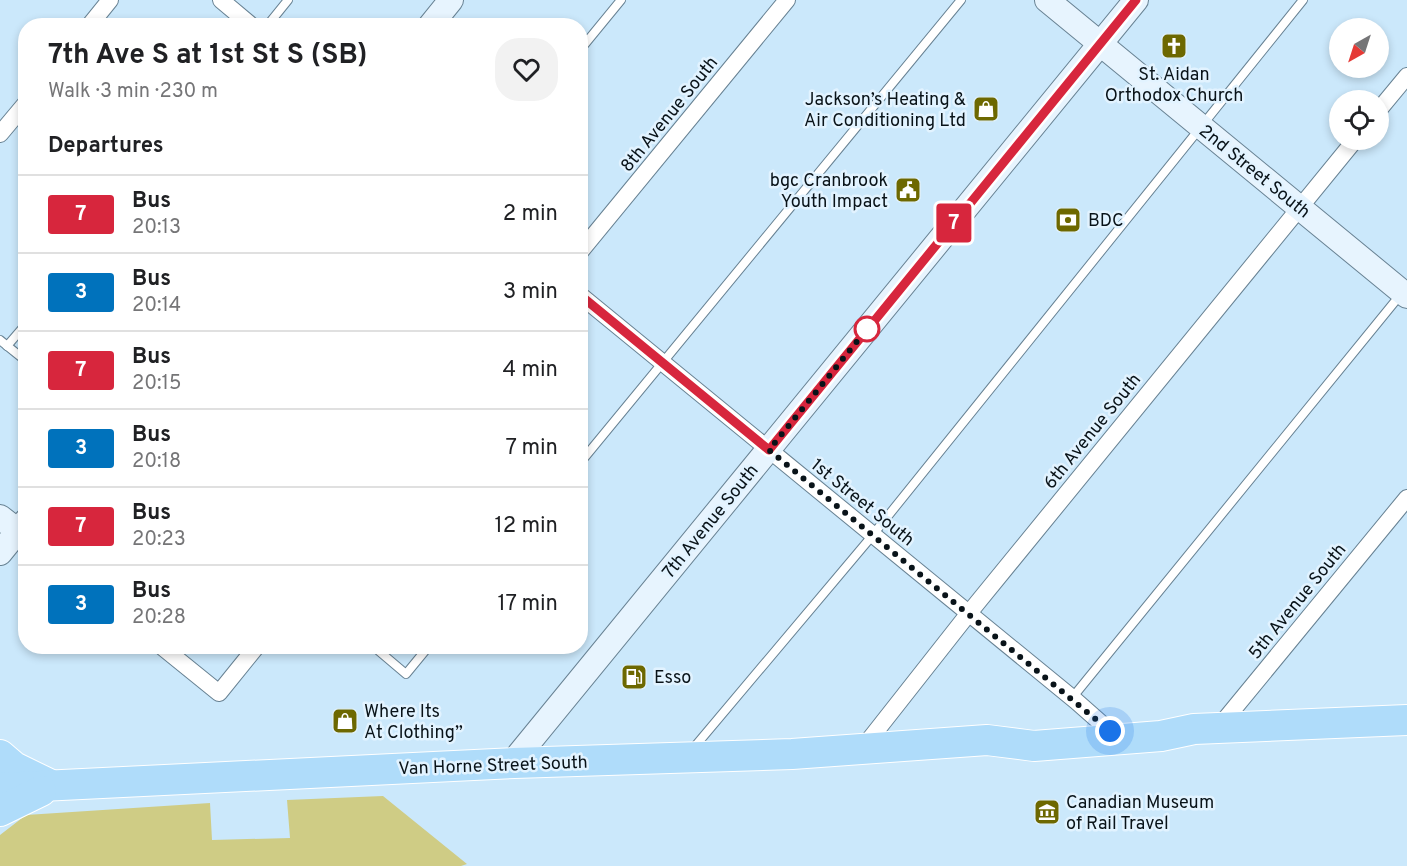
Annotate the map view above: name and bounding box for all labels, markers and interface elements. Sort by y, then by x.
north arrow [1329,18,1389,78]
map controls [1329,18,1389,150]
church icon: St. Aidan Orthodox Church [1159,31,1189,61]
text: 7th Ave S at 1st St S (SB) [48,38,368,74]
button: heart [495,38,558,101]
street label: 8th Avenue South [616,52,724,178]
place label: St. Aidan Orthodox Church [1105,64,1243,108]
text: Walk · 3 min · 230 m [48,79,218,105]
place label: Jackson’s Heating & Air Conditioning Ltd [804,89,966,133]
button: locate [1329,90,1389,150]
shop icon: Jackson’s Heating & Air Conditioning Ltd [971,94,1001,124]
street label: 2nd Street South [1194,120,1314,224]
text: Departures [48,133,164,160]
place label: bgc Cranbrook Youth Impact [770,170,888,214]
public building icon: bgc Cranbrook Youth Impact [893,175,923,205]
text: Bus [132,188,171,215]
text: 7 [75,201,87,228]
text: 2 min [503,201,558,228]
line badge: 7 [934,204,974,242]
bank icon: BDC [1053,205,1083,235]
text: 7 [948,210,960,237]
place label: BDC [1088,210,1124,233]
text: 20:13 [132,215,181,241]
text: Bus [132,266,171,293]
text: 3 [75,279,87,306]
text: 3 min [503,279,558,306]
text: 20:14 [132,293,181,319]
unlabelled marker [854,316,880,342]
text: Bus [132,344,171,371]
text: 7 [75,357,87,384]
text: 4 min [503,357,558,384]
street label: 6th Avenue South [1039,369,1147,495]
text: 20:15 [132,371,181,397]
text: Bus [132,422,171,449]
text: 3 [75,435,87,462]
text: 7 min [506,435,558,462]
text: 20:18 [132,449,181,475]
street label: 1st Street South [806,454,919,552]
street label: 7th Avenue South [658,460,764,584]
text: Bus [132,500,171,527]
text: 7 [75,513,87,540]
text: 12 min [495,513,558,540]
text: 20:23 [132,527,186,553]
street label: 5th Avenue South [1244,539,1352,665]
text: Bus [132,578,171,605]
text: 3 [75,591,87,618]
text: 17 min [498,591,558,618]
text: 20:28 [132,605,186,631]
fuel station icon: Esso [619,662,649,692]
place label: Esso [654,667,691,690]
place label: Where Its At Clothing” [364,701,463,745]
shop icon: Where Its At Clothing” [330,706,360,736]
your location [1095,716,1125,746]
street label: Van Horne Street South [398,752,588,781]
place label: Canadian Museum of Rail Travel [1066,792,1214,836]
museum icon: Canadian Museum of Rail Travel [1032,797,1062,827]

